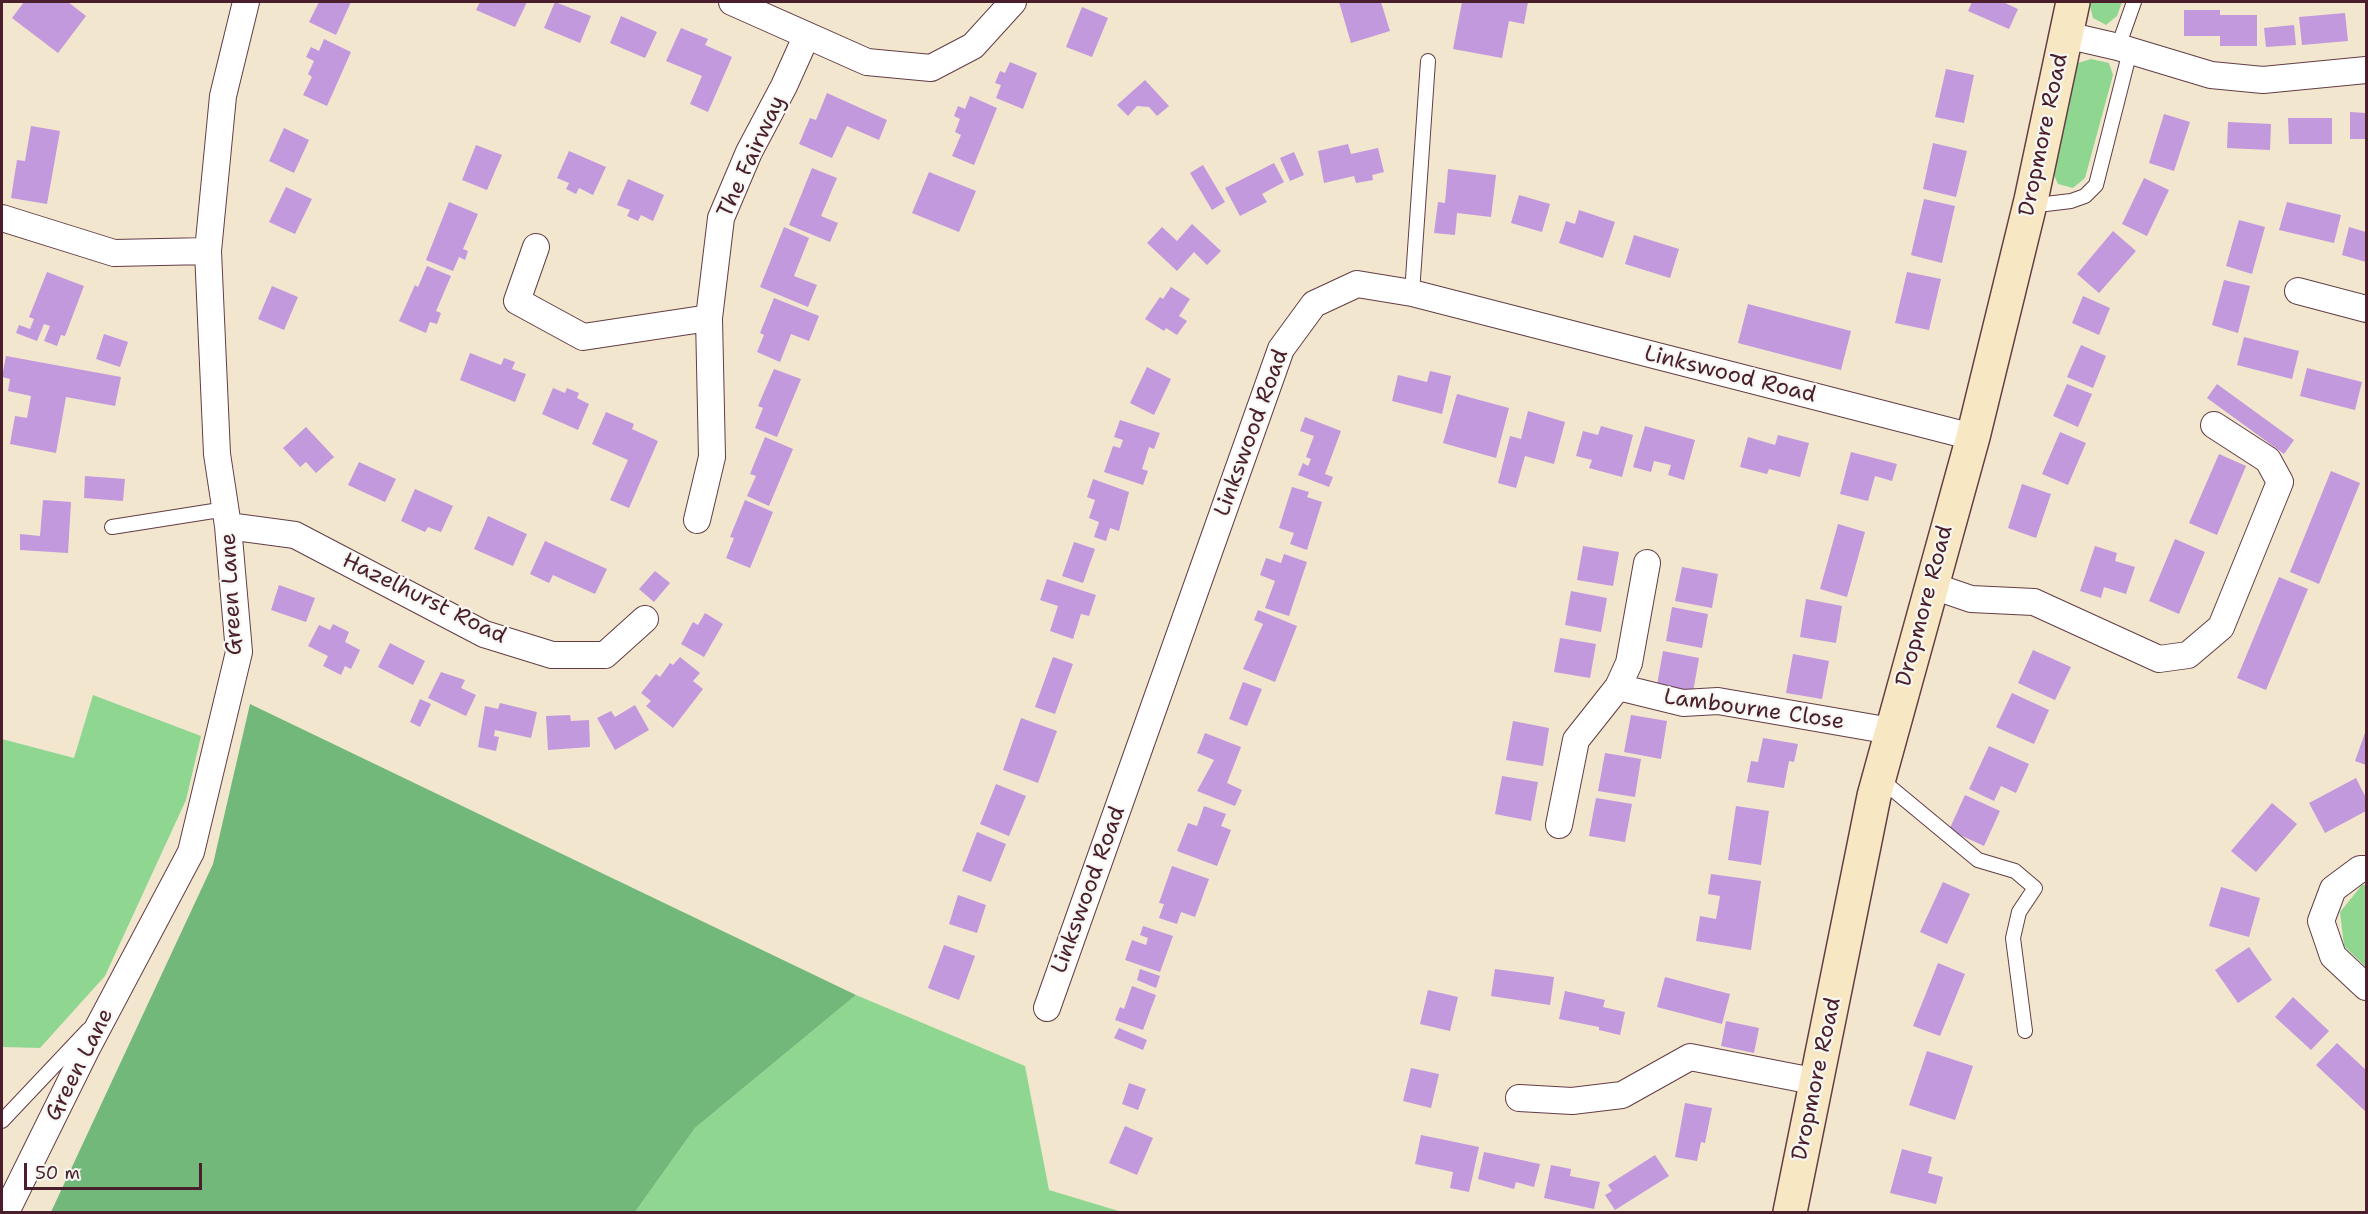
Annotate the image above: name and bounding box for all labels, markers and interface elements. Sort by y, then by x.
street label: Dropmore Road [2014,51,2074,219]
street label: The Fairway [712,92,792,222]
street label: Linkswood Road [1641,341,1819,409]
street label: Linkswood Road [1210,346,1294,520]
street label: Dropmore Road [1891,523,1959,689]
street label: Green Lane [216,532,248,656]
street label: Hazelhurst Road [338,548,510,650]
street label: Lambourne Close [1662,684,1846,736]
street label: Linkswood Road [1047,803,1131,977]
street label: Dropmore Road [1787,995,1847,1163]
street label: Green Lane [40,1004,120,1126]
scale bar [27,1151,206,1189]
text: 50 m [35,1161,80,1185]

